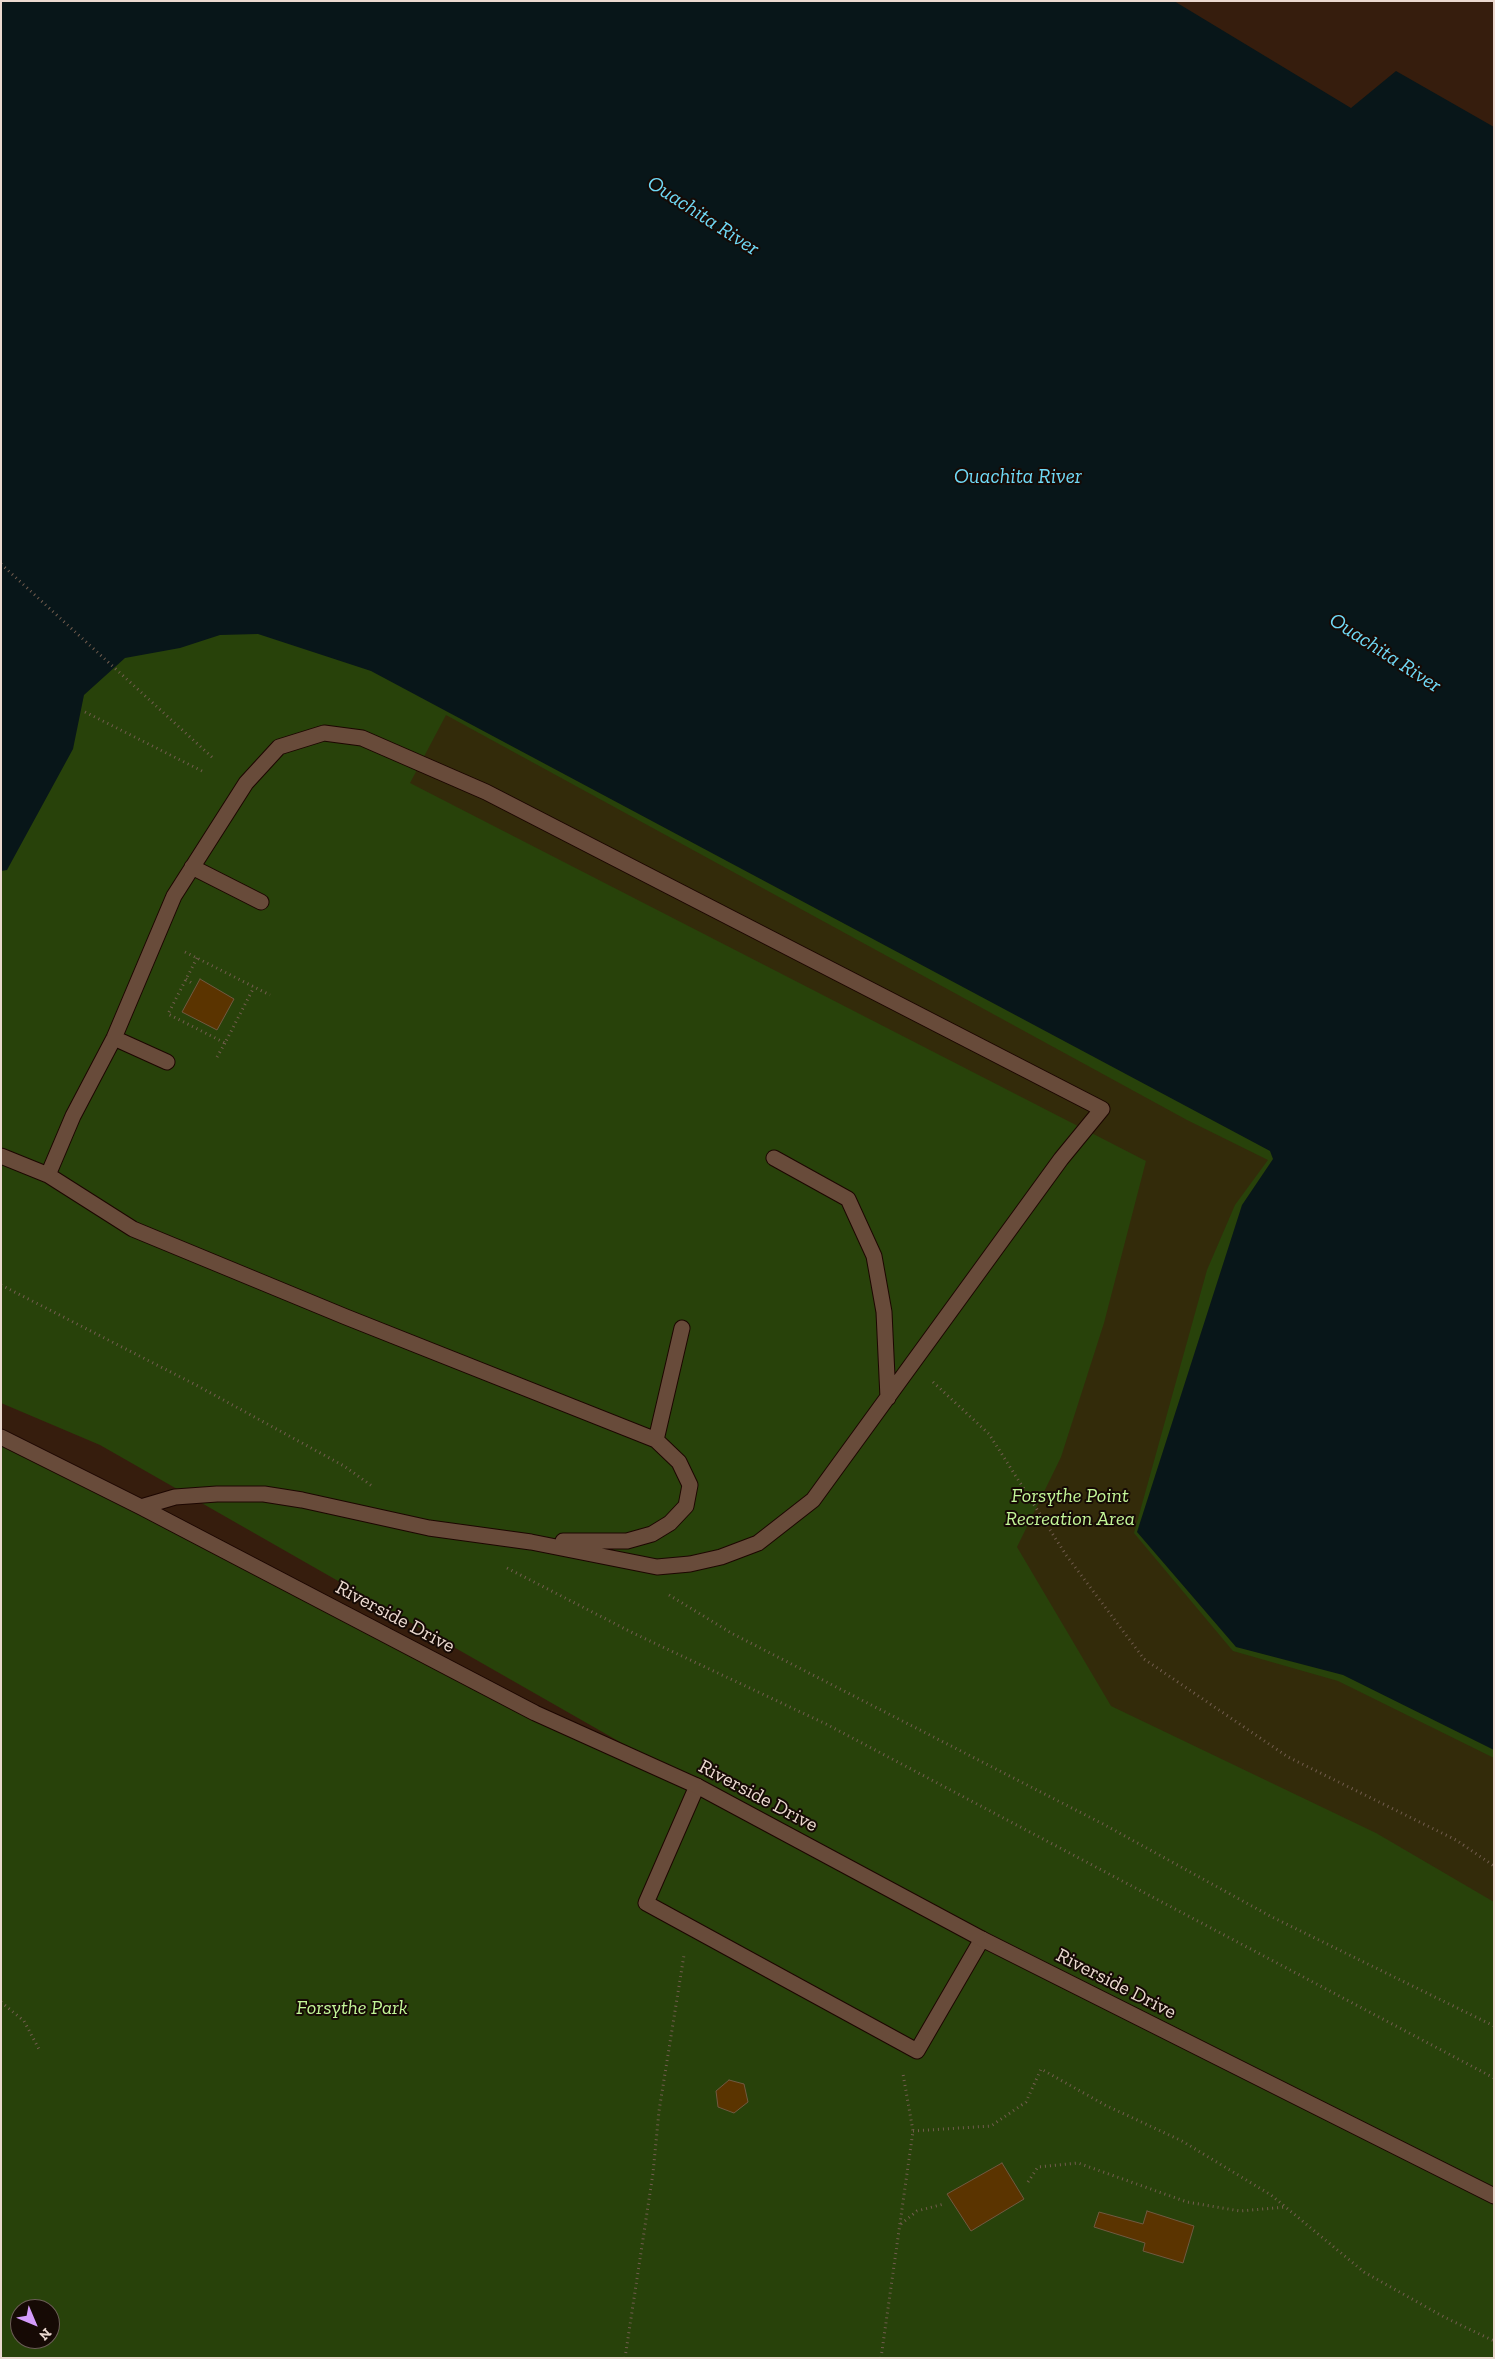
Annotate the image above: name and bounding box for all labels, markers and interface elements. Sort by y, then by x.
water label: Ouachita River [642,171,764,261]
water label: Ouachita River [954,464,1082,490]
water label: Ouachita River [1324,608,1446,698]
park label: Forsythe Point Recreation Area [1005,1484,1135,1531]
street label: Riverside Drive [331,1575,459,1659]
street label: Riverside Drive [694,1754,822,1838]
street label: Riverside Drive [1052,1943,1180,2025]
park label: Forsythe Park [296,1996,408,2020]
north arrow [10,2299,60,2349]
text: N [35,2324,55,2344]

